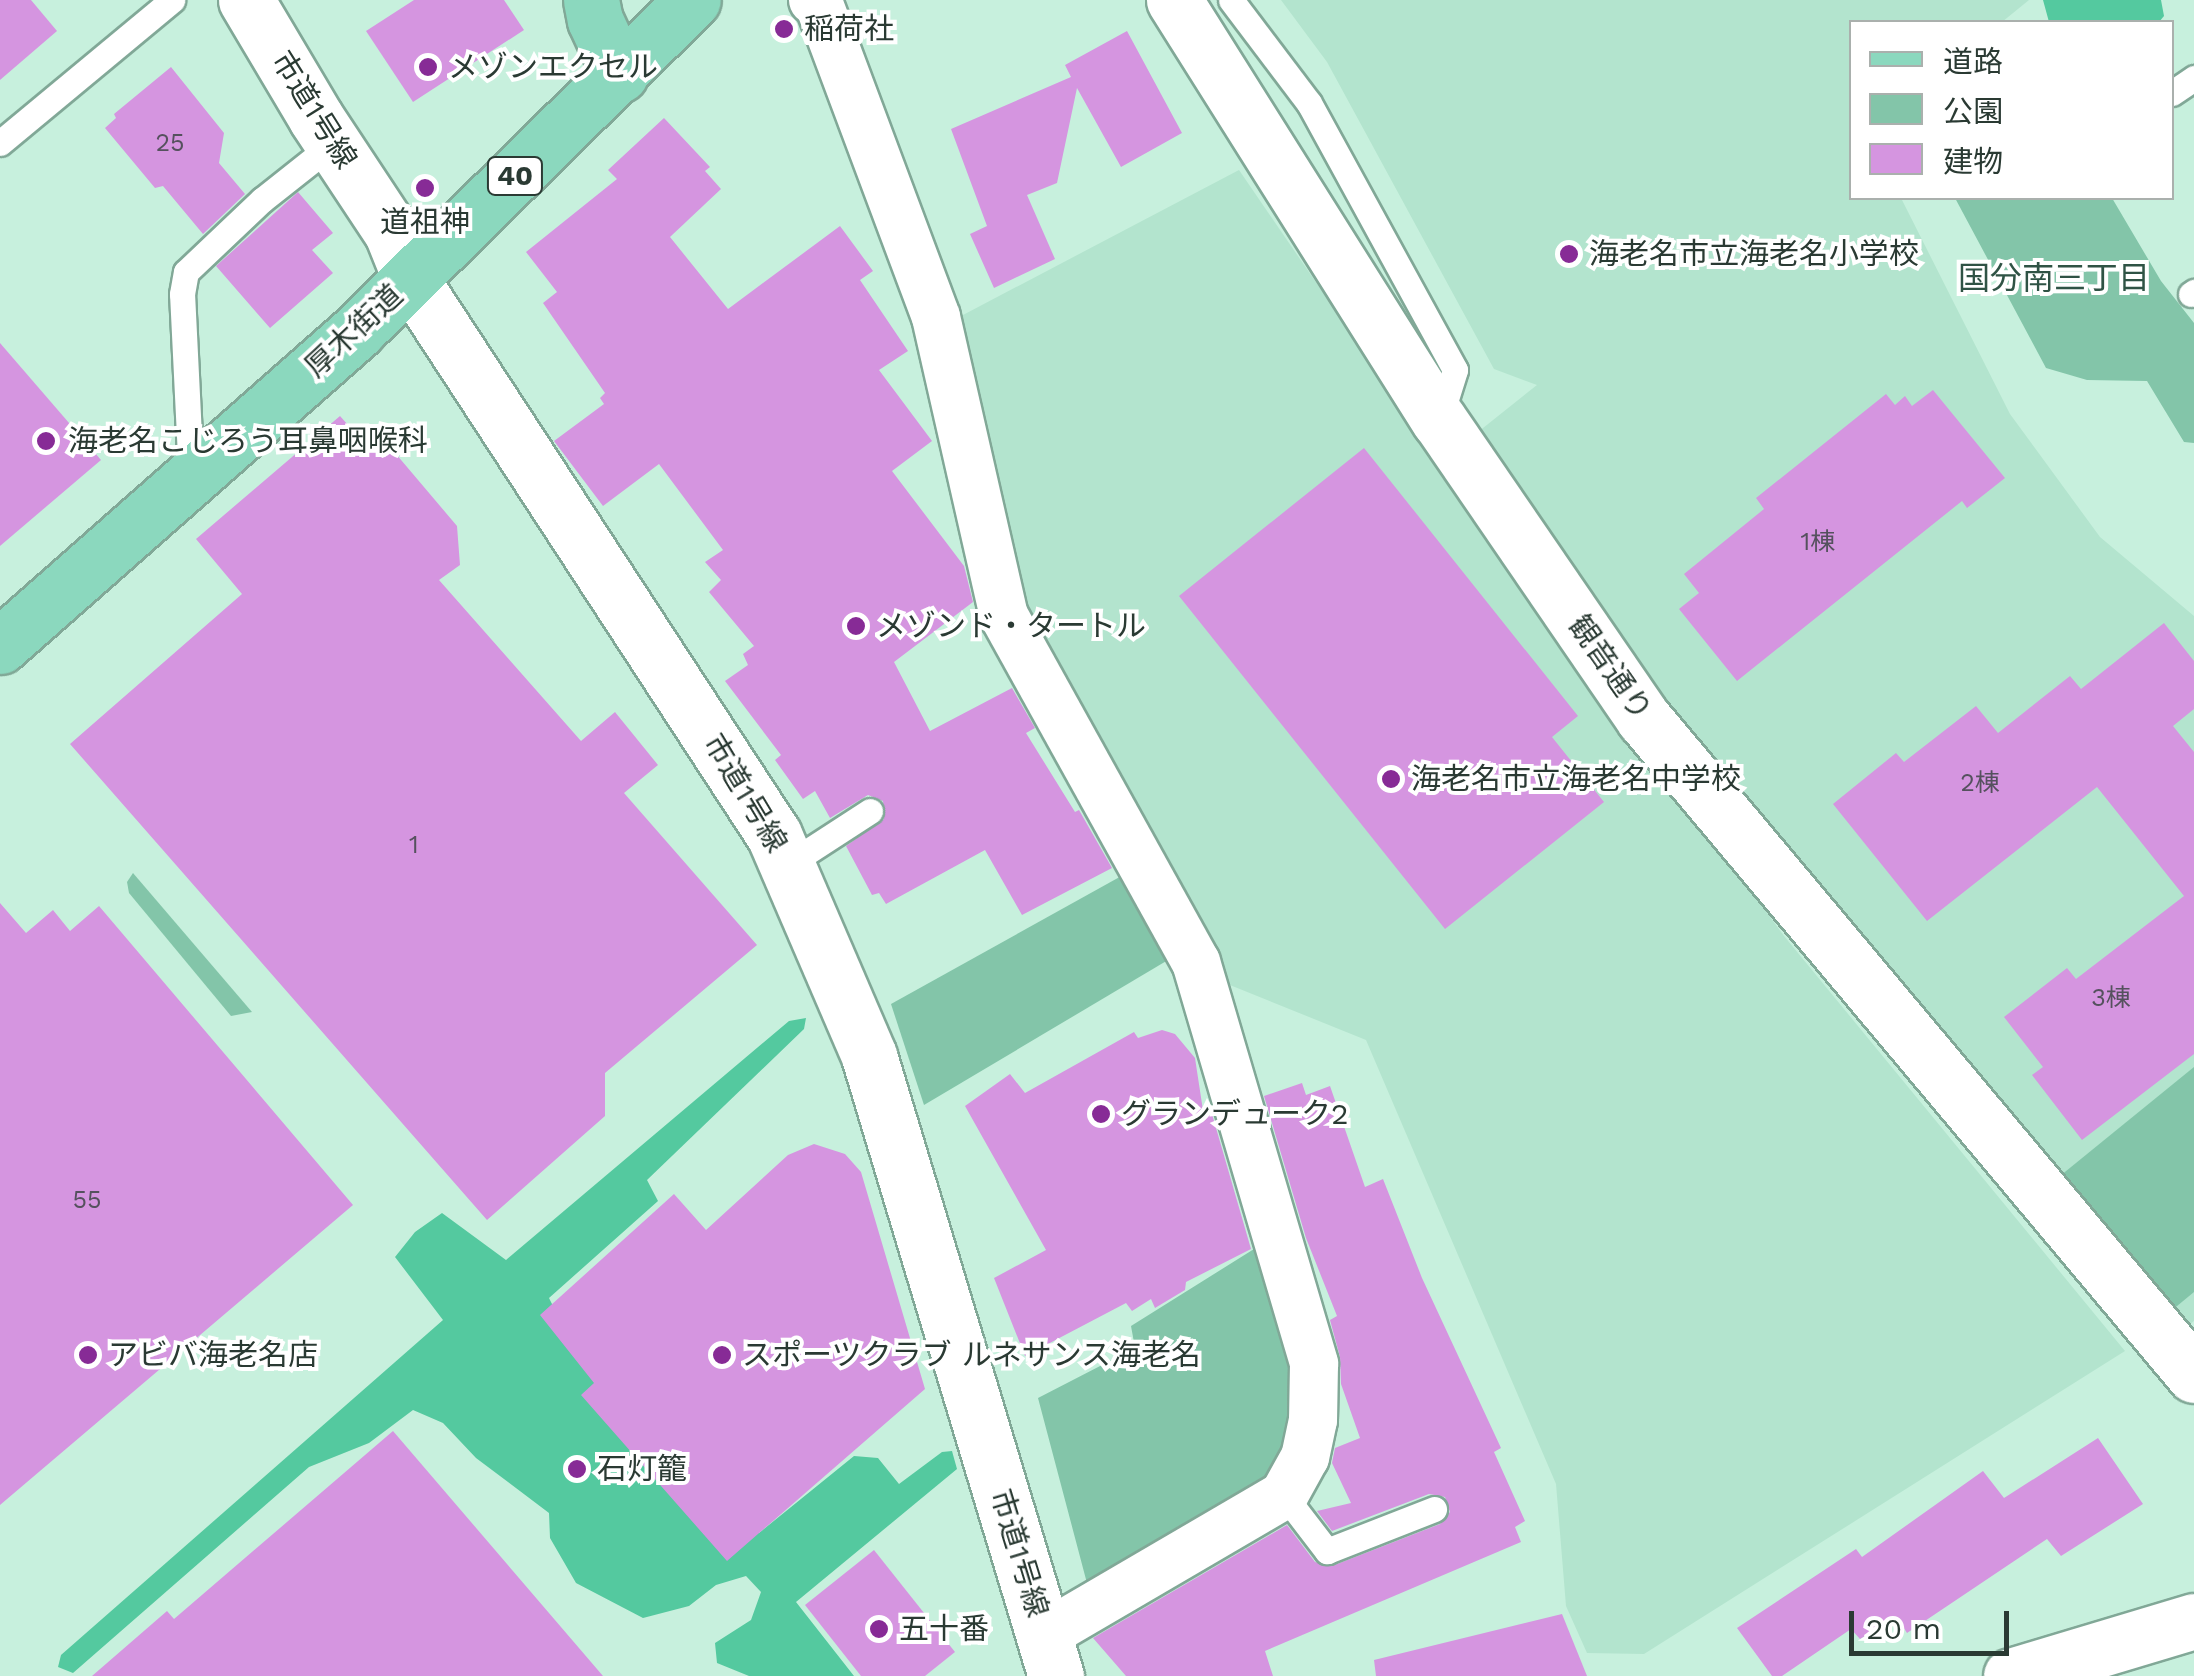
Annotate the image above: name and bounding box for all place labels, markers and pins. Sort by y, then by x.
place label: 稲荷社 [804,11,894,47]
marker: 稲荷社 [773,18,795,40]
place label: メゾンエクセル [448,49,658,85]
marker: メゾンエクセル [417,56,439,78]
marker: 道祖神 [414,177,436,199]
place label: 道祖神 [380,204,470,240]
place label: 海老名市立海老名小学校 [1589,236,1919,272]
marker: 海老名市立海老名小学校 [1558,243,1580,265]
place label: 海老名こじろう耳鼻咽喉科 [68,423,428,459]
marker: 海老名こじろう耳鼻咽喉科 [33,428,59,454]
place label: メゾンド・タートル [876,608,1146,644]
marker: メゾンド・タートル [845,615,867,637]
place label: 海老名市立海老名中学校 [1411,761,1741,797]
marker: 海老名市立海老名中学校 [1380,768,1402,790]
place label: グランデューク2 [1121,1096,1348,1132]
marker: グランデューク2 [1090,1103,1112,1125]
place label: アビバ海老名店 [108,1337,318,1373]
place label: スポーツクラブ ルネサンス海老名 [742,1337,1202,1373]
marker: アビバ海老名店 [77,1344,99,1366]
marker: スポーツクラブ ルネサンス海老名 [711,1344,733,1366]
place label: 石灯籠 [597,1451,687,1487]
marker: 石灯籠 [566,1458,588,1480]
place label: 五十番 [899,1611,989,1647]
marker: 五十番 [868,1618,890,1640]

